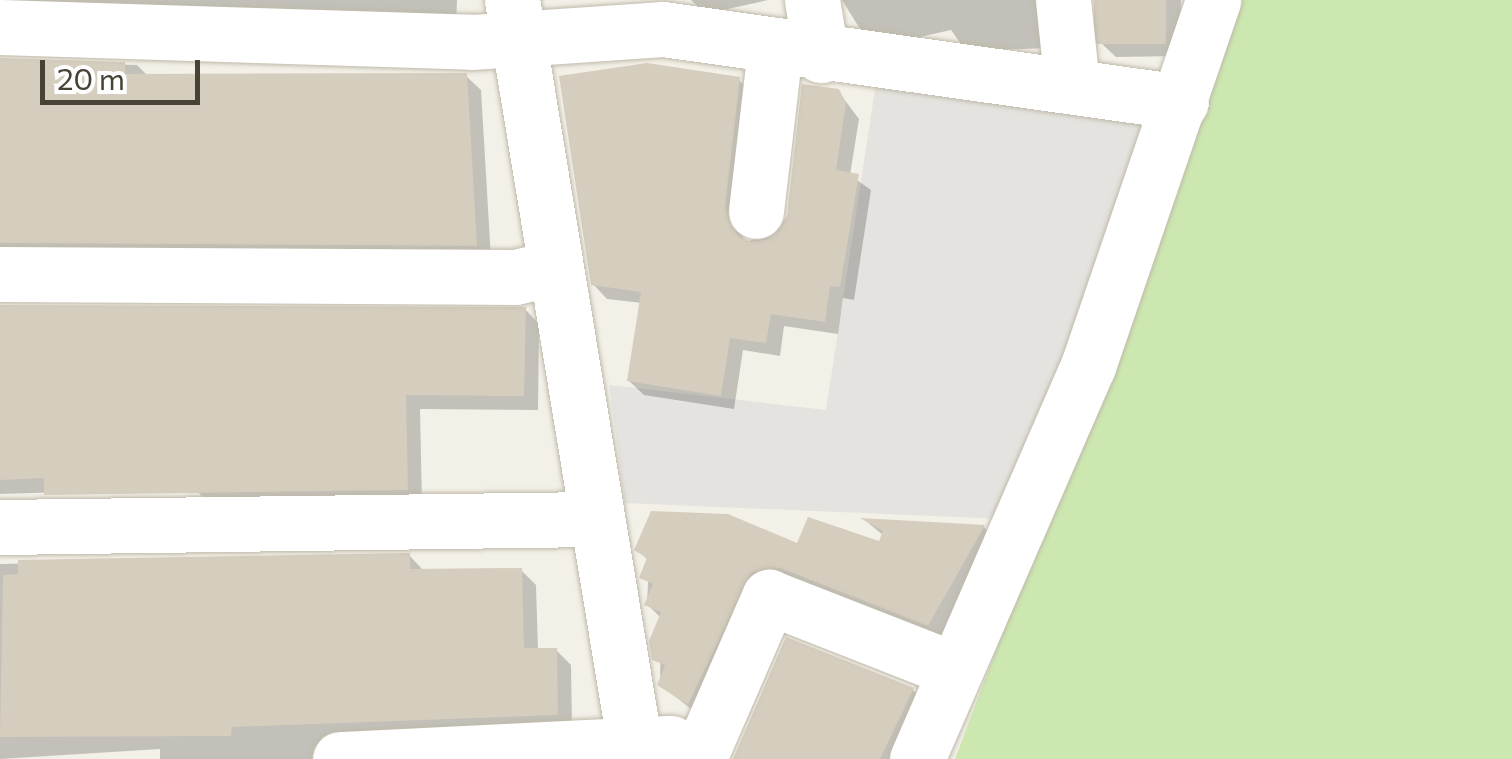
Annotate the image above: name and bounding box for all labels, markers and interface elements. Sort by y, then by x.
scale bar [45,40,205,102]
text: 20 m [57,59,125,96]

